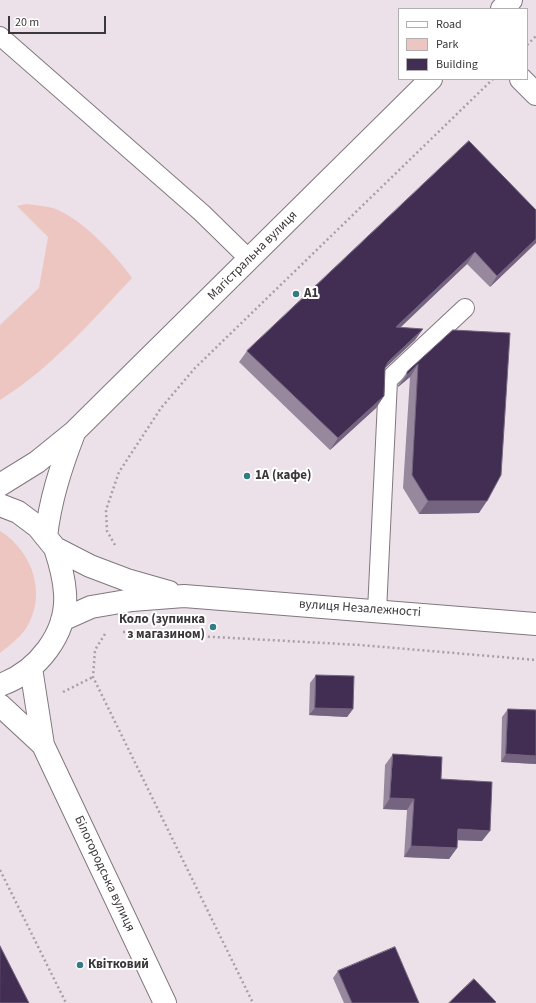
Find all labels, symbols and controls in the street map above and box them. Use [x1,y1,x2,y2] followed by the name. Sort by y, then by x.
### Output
[10,8,108,34] scale bar
[398,8,528,80] legend
[15,14,39,31] text: 20 m
[436,16,462,33] text: Road
[436,36,458,53] text: Park
[436,56,478,73] text: Building
[205,208,301,304] street label: Магістральна вулиця
[304,286,318,302] place label: А1
[291,289,301,299] marker: А1
[255,468,312,484] place label: 1А (кафе)
[242,471,252,481] marker: 1А (кафе)
[298,597,422,621] street label: вулиця Незалежності
[119,612,205,643] place label: Коло (зупинка з магазином)
[208,622,218,632] marker: Коло (зупинка з магазином)
[70,814,138,934] street label: Білогородська вулиця
[88,957,149,973] place label: Квітковий
[75,960,85,970] marker: Квітковий

